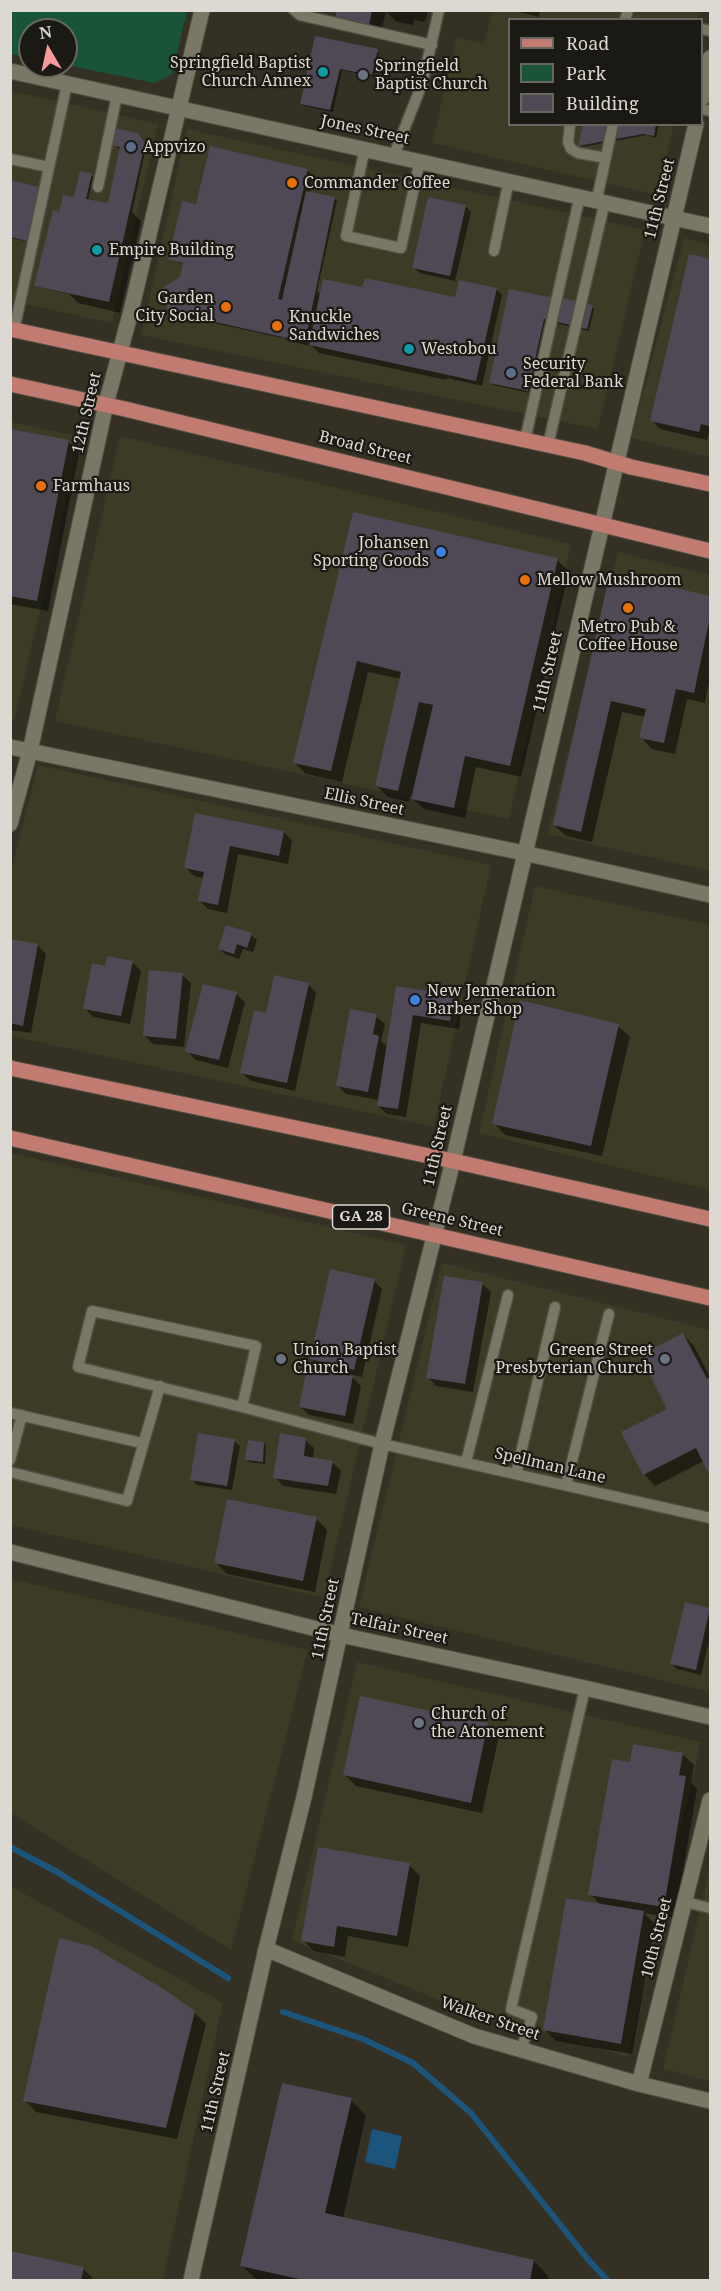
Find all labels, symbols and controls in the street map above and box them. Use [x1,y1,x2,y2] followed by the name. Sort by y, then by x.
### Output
[18,18,78,78] north arrow
[508,18,703,126] legend
[38,20,53,44] text: N
[566,31,609,55] text: Road
[170,53,311,91] place label: Springfield Baptist Church Annex
[375,56,488,94] place label: Springfield Baptist Church
[566,61,606,85] text: Park
[316,65,330,79] marker: Springfield Baptist Church Annex
[356,68,370,82] marker: Springfield Baptist Church
[566,91,639,115] text: Building
[319,111,411,149] street label: Jones Street
[143,137,206,157] place label: Appvizo
[124,140,138,154] marker: Appvizo
[641,157,679,241] street label: 11th Street
[304,173,450,193] place label: Commander Coffee
[285,176,299,190] marker: Commander Coffee
[109,240,234,260] place label: Empire Building
[90,243,104,257] marker: Empire Building
[135,288,214,326] place label: Garden City Social
[219,300,233,314] marker: Garden City Social
[289,307,380,345] place label: Knuckle Sandwiches
[270,319,284,333] marker: Knuckle Sandwiches
[421,339,497,359] place label: Westobou
[402,342,416,356] marker: Westobou
[523,354,623,392] place label: Security Federal Bank
[504,366,518,380] marker: Security Federal Bank
[68,371,106,455] street label: 12th Street
[317,427,413,469] street label: Broad Street
[53,476,130,496] place label: Farmhaus
[34,479,48,493] marker: Farmhaus
[313,533,429,571] place label: Johansen Sporting Goods
[434,545,448,559] marker: Johansen Sporting Goods
[537,570,681,590] place label: Mellow Mushroom
[518,573,532,587] marker: Mellow Mushroom
[621,601,635,615] marker: Metro Pub & Coffee House
[578,617,678,655] place label: Metro Pub & Coffee House
[529,630,567,714] street label: 11th Street
[322,784,406,820] street label: Ellis Street
[427,981,556,1019] place label: New Jenneration Barber Shop
[408,993,422,1007] marker: New Jenneration Barber Shop
[419,1104,457,1188] street label: 11th Street
[399,1199,505,1241] street label: Greene Street
[332,1205,389,1229] road number: GA 28
[293,1340,397,1378] place label: Union Baptist Church
[495,1340,653,1378] place label: Greene Street Presbyterian Church
[274,1352,288,1366] marker: Union Baptist Church
[658,1352,672,1366] marker: Greene Street Presbyterian Church
[493,1444,607,1488] street label: Spellman Lane
[308,1577,344,1661] street label: 11th Street
[349,1609,449,1649] street label: Telfair Street
[431,1704,544,1742] place label: Church of the Atonement
[412,1716,426,1730] marker: Church of the Atonement
[638,1896,676,1980] street label: 10th Street
[438,1993,542,2045] street label: Walker Street
[197,2050,235,2134] street label: 11th Street

